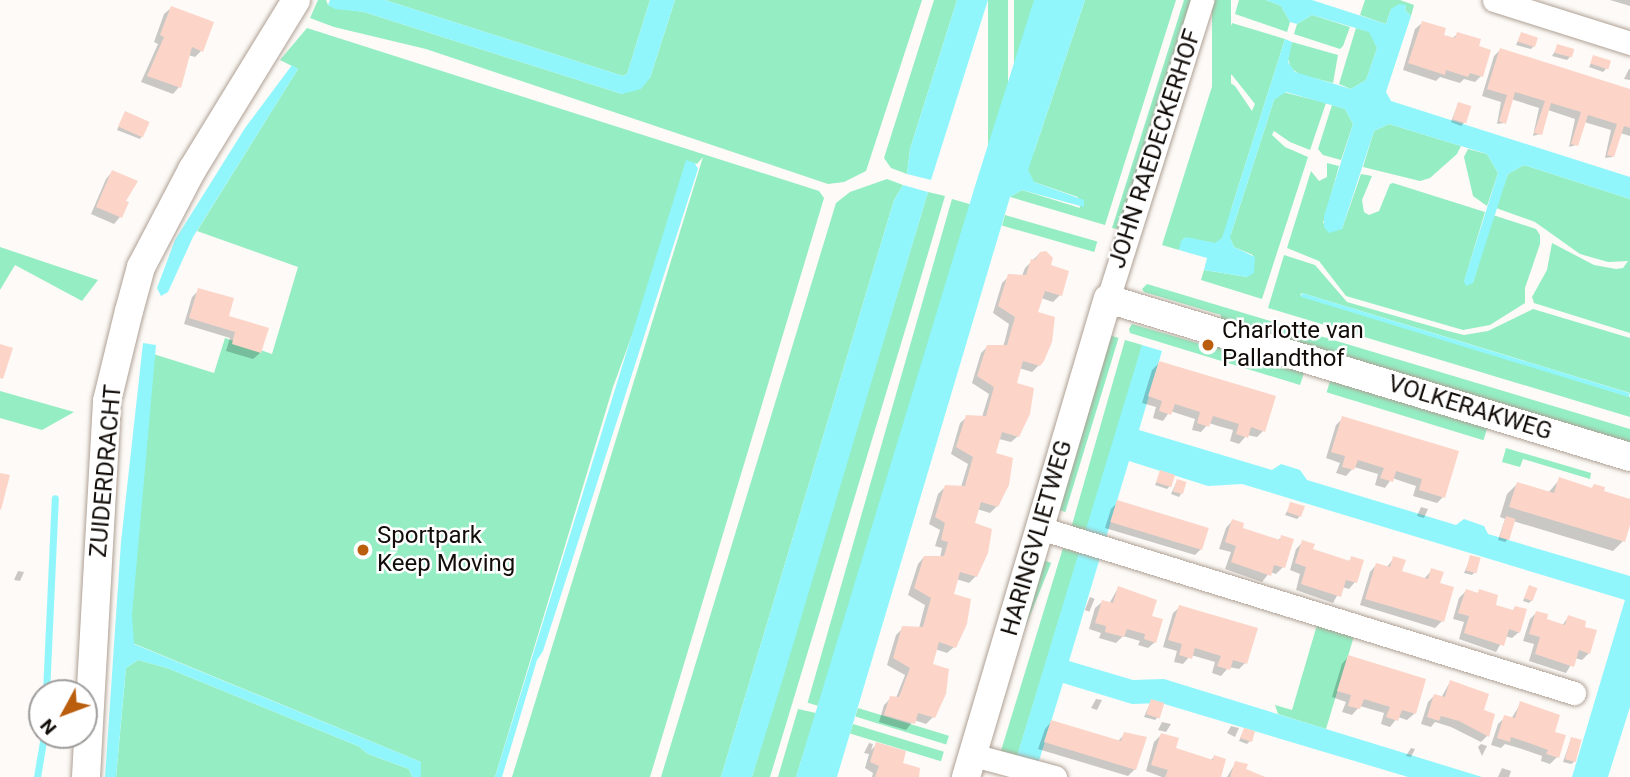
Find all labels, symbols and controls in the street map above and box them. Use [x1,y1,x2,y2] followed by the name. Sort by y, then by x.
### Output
[1103,26,1207,272] street label: JOHN RAEDECKERHOF
[1222,317,1364,373] place label: Charlotte van Pallandthof
[1200,337,1216,353] marker: Charlotte van Pallandthof
[1384,369,1556,447] street label: VOLKERAKWEG
[84,383,128,559] street label: ZUIDERDRACHT
[995,437,1079,639] street label: HARINGVLIETWEG
[377,522,515,578] place label: Sportpark Keep Moving
[355,542,371,558] marker: Sportpark Keep Moving
[28,679,98,749] north arrow
[35,714,61,739] text: N

